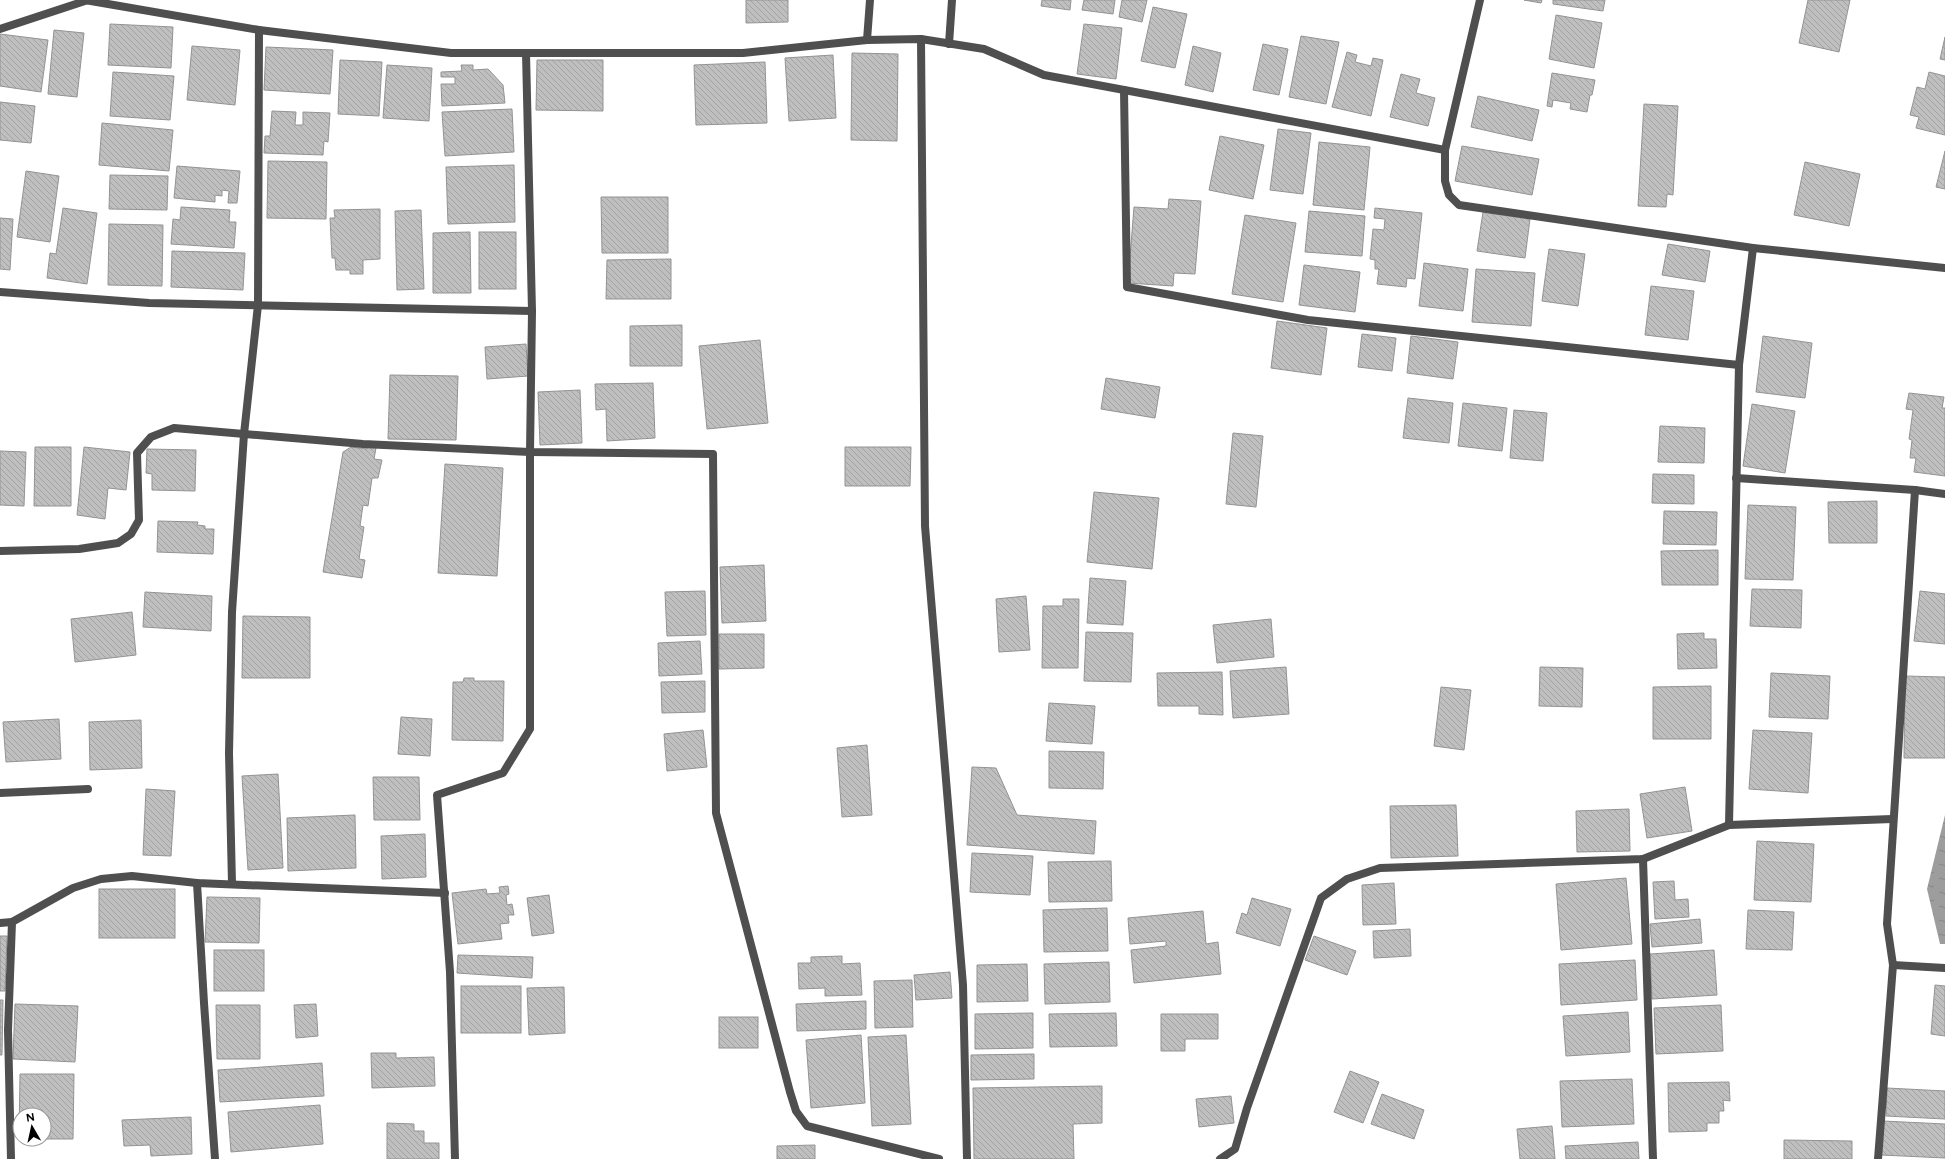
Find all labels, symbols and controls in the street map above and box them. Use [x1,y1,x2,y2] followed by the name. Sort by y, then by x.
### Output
[12,1107,52,1147] north arrow
[25,1111,36,1125] text: N

